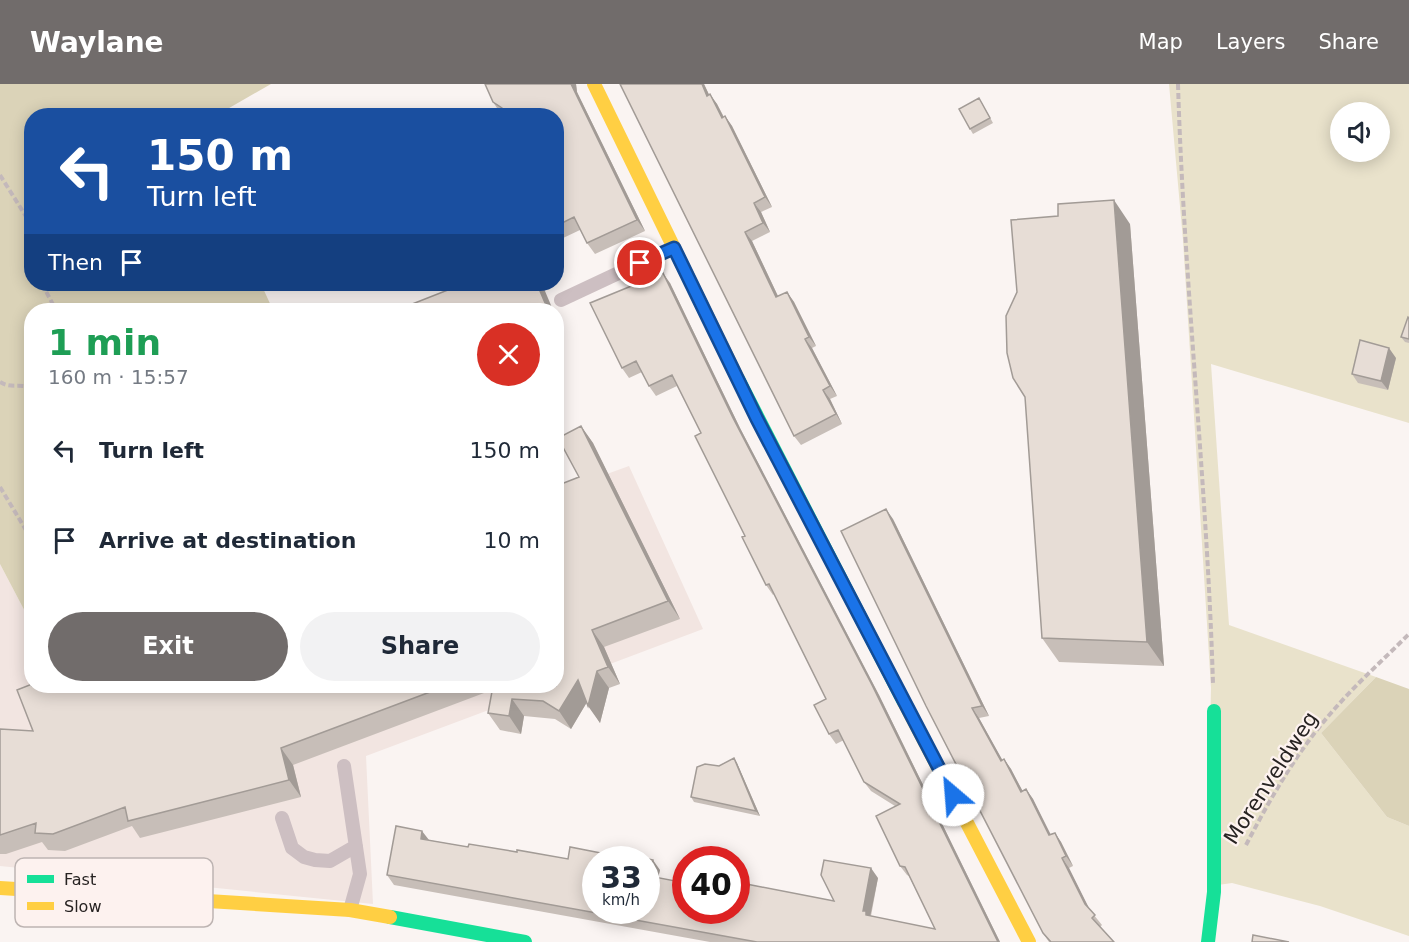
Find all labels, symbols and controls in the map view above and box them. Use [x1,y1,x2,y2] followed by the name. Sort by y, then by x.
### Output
[30,26,164,59] text: Waylane
[1139,30,1183,54] text: Map
[1216,30,1285,54] text: Layers
[1318,30,1379,54] text: Share
[1330,102,1390,162] map controls
[1330,102,1390,162] button: sound
[147,131,293,180] text: 150 m
[48,132,126,210] icon: left
[147,181,257,212] text: Turn left
[614,237,665,288] pin
[115,246,148,279] icon: arrive
[623,246,656,279] icon: arrive
[48,250,103,275] text: Then
[48,322,161,363] text: 1 min
[477,323,540,386] button: close
[48,365,189,389] text: 160 m · 15:57
[48,434,81,467] icon: left
[99,438,204,463] text: Turn left
[470,438,540,463] text: 150 m
[48,524,81,557] icon: arrive
[99,528,356,553] text: Arrive at destination
[484,528,540,553] text: 10 m
[48,612,288,681] button: Exit
[300,612,540,681] button: Share
[1219,707,1323,849] street label: Morenveldweg
[921,763,985,827] position arrow
[672,846,750,924] speed limit sign: 40
[15,858,213,927] legend
[600,860,642,895] text: 33
[64,870,96,889] text: Fast
[602,891,640,909] text: km/h
[64,897,101,916] text: Slow

